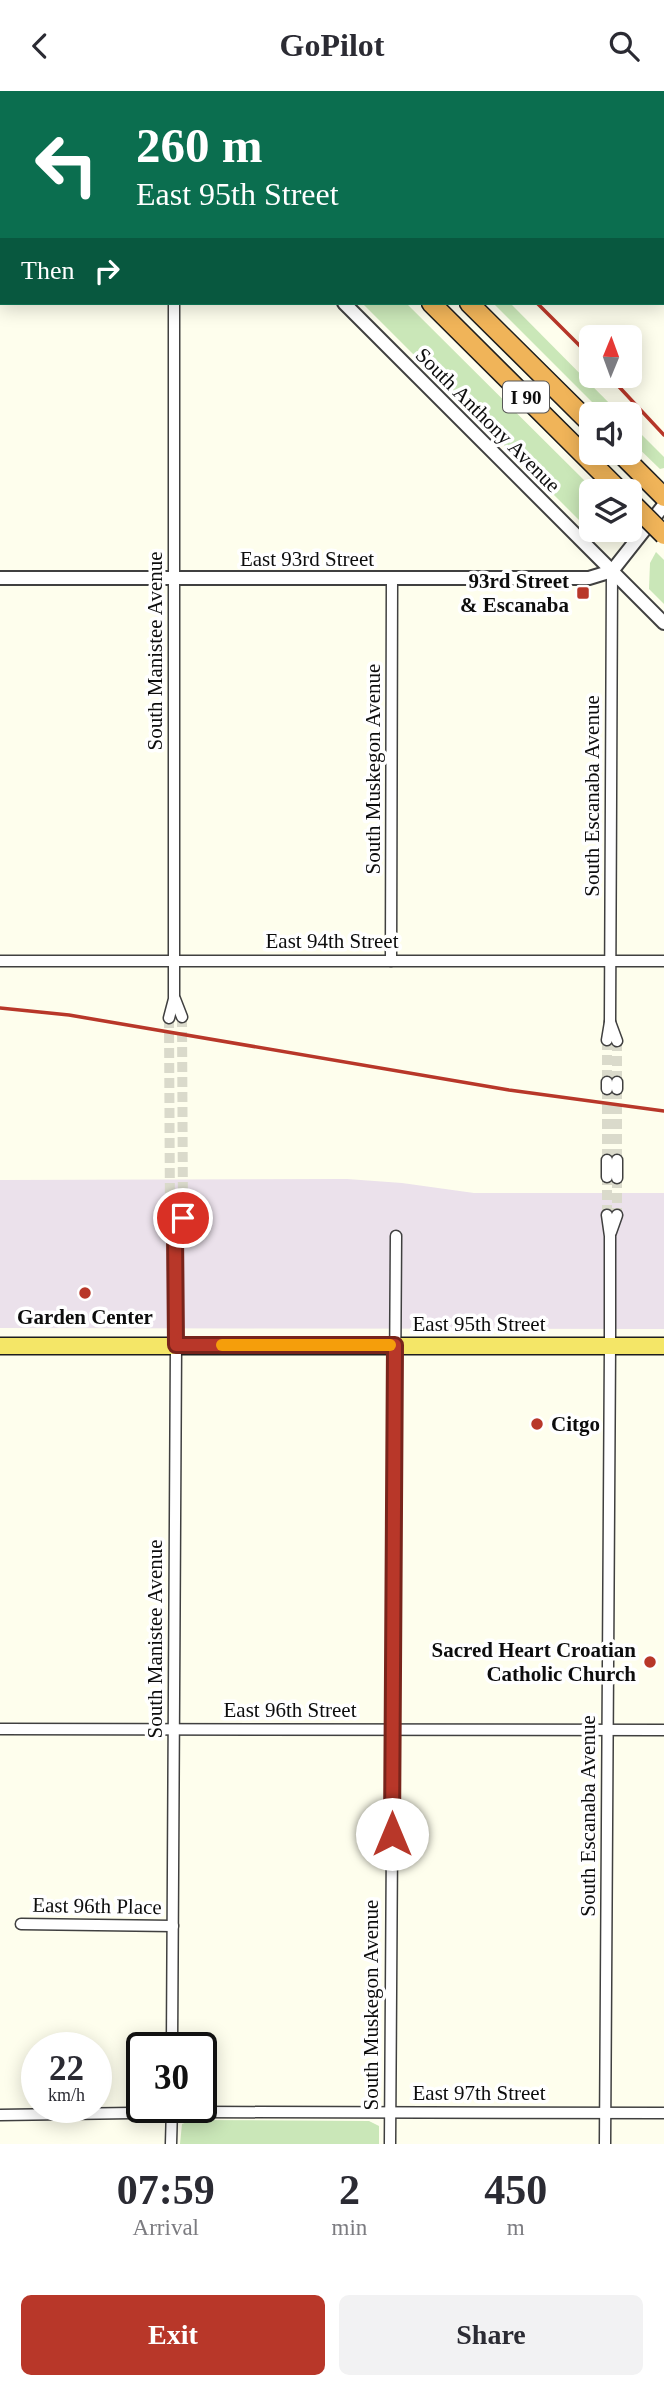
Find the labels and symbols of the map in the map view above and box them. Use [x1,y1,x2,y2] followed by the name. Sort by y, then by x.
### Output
[579,325,642,389] north arrow
[411,343,565,497] street label: South Anthony Avenue
[503,381,549,413] road number: I 90
[240,547,374,571] street label: East 93rd Street
[143,551,167,751] street label: South Manistee Avenue
[460,569,569,617] place label: 93rd Street & Escanaba
[575,585,591,601] marker: 93rd Street & Escanaba
[361,664,385,874] street label: South Muskegon Avenue
[580,695,604,897] street label: South Escanaba Avenue
[266,929,399,953] street label: East 94th Street
[153,1188,213,1248] pin
[77,1285,93,1301] marker: Garden Center
[17,1305,153,1329] place label: Garden Center
[413,1312,546,1336] street label: East 95th Street
[551,1412,600,1436] place label: Citgo
[529,1416,545,1432] marker: Citgo
[143,1539,167,1739] street label: South Manistee Avenue
[431,1638,636,1686] place label: Sacred Heart Croatian Catholic Church
[642,1654,658,1670] marker: Sacred Heart Croatian Catholic Church
[224,1698,357,1722] street label: East 96th Street
[576,1715,600,1917] street label: South Escanaba Avenue
[355,1797,429,1871] position arrow
[32,1893,162,1919] street label: East 96th Place
[359,1900,383,2110] street label: South Muskegon Avenue
[126,2032,217,2123] speed limit sign: 30
[413,2081,546,2105] street label: East 97th Street

